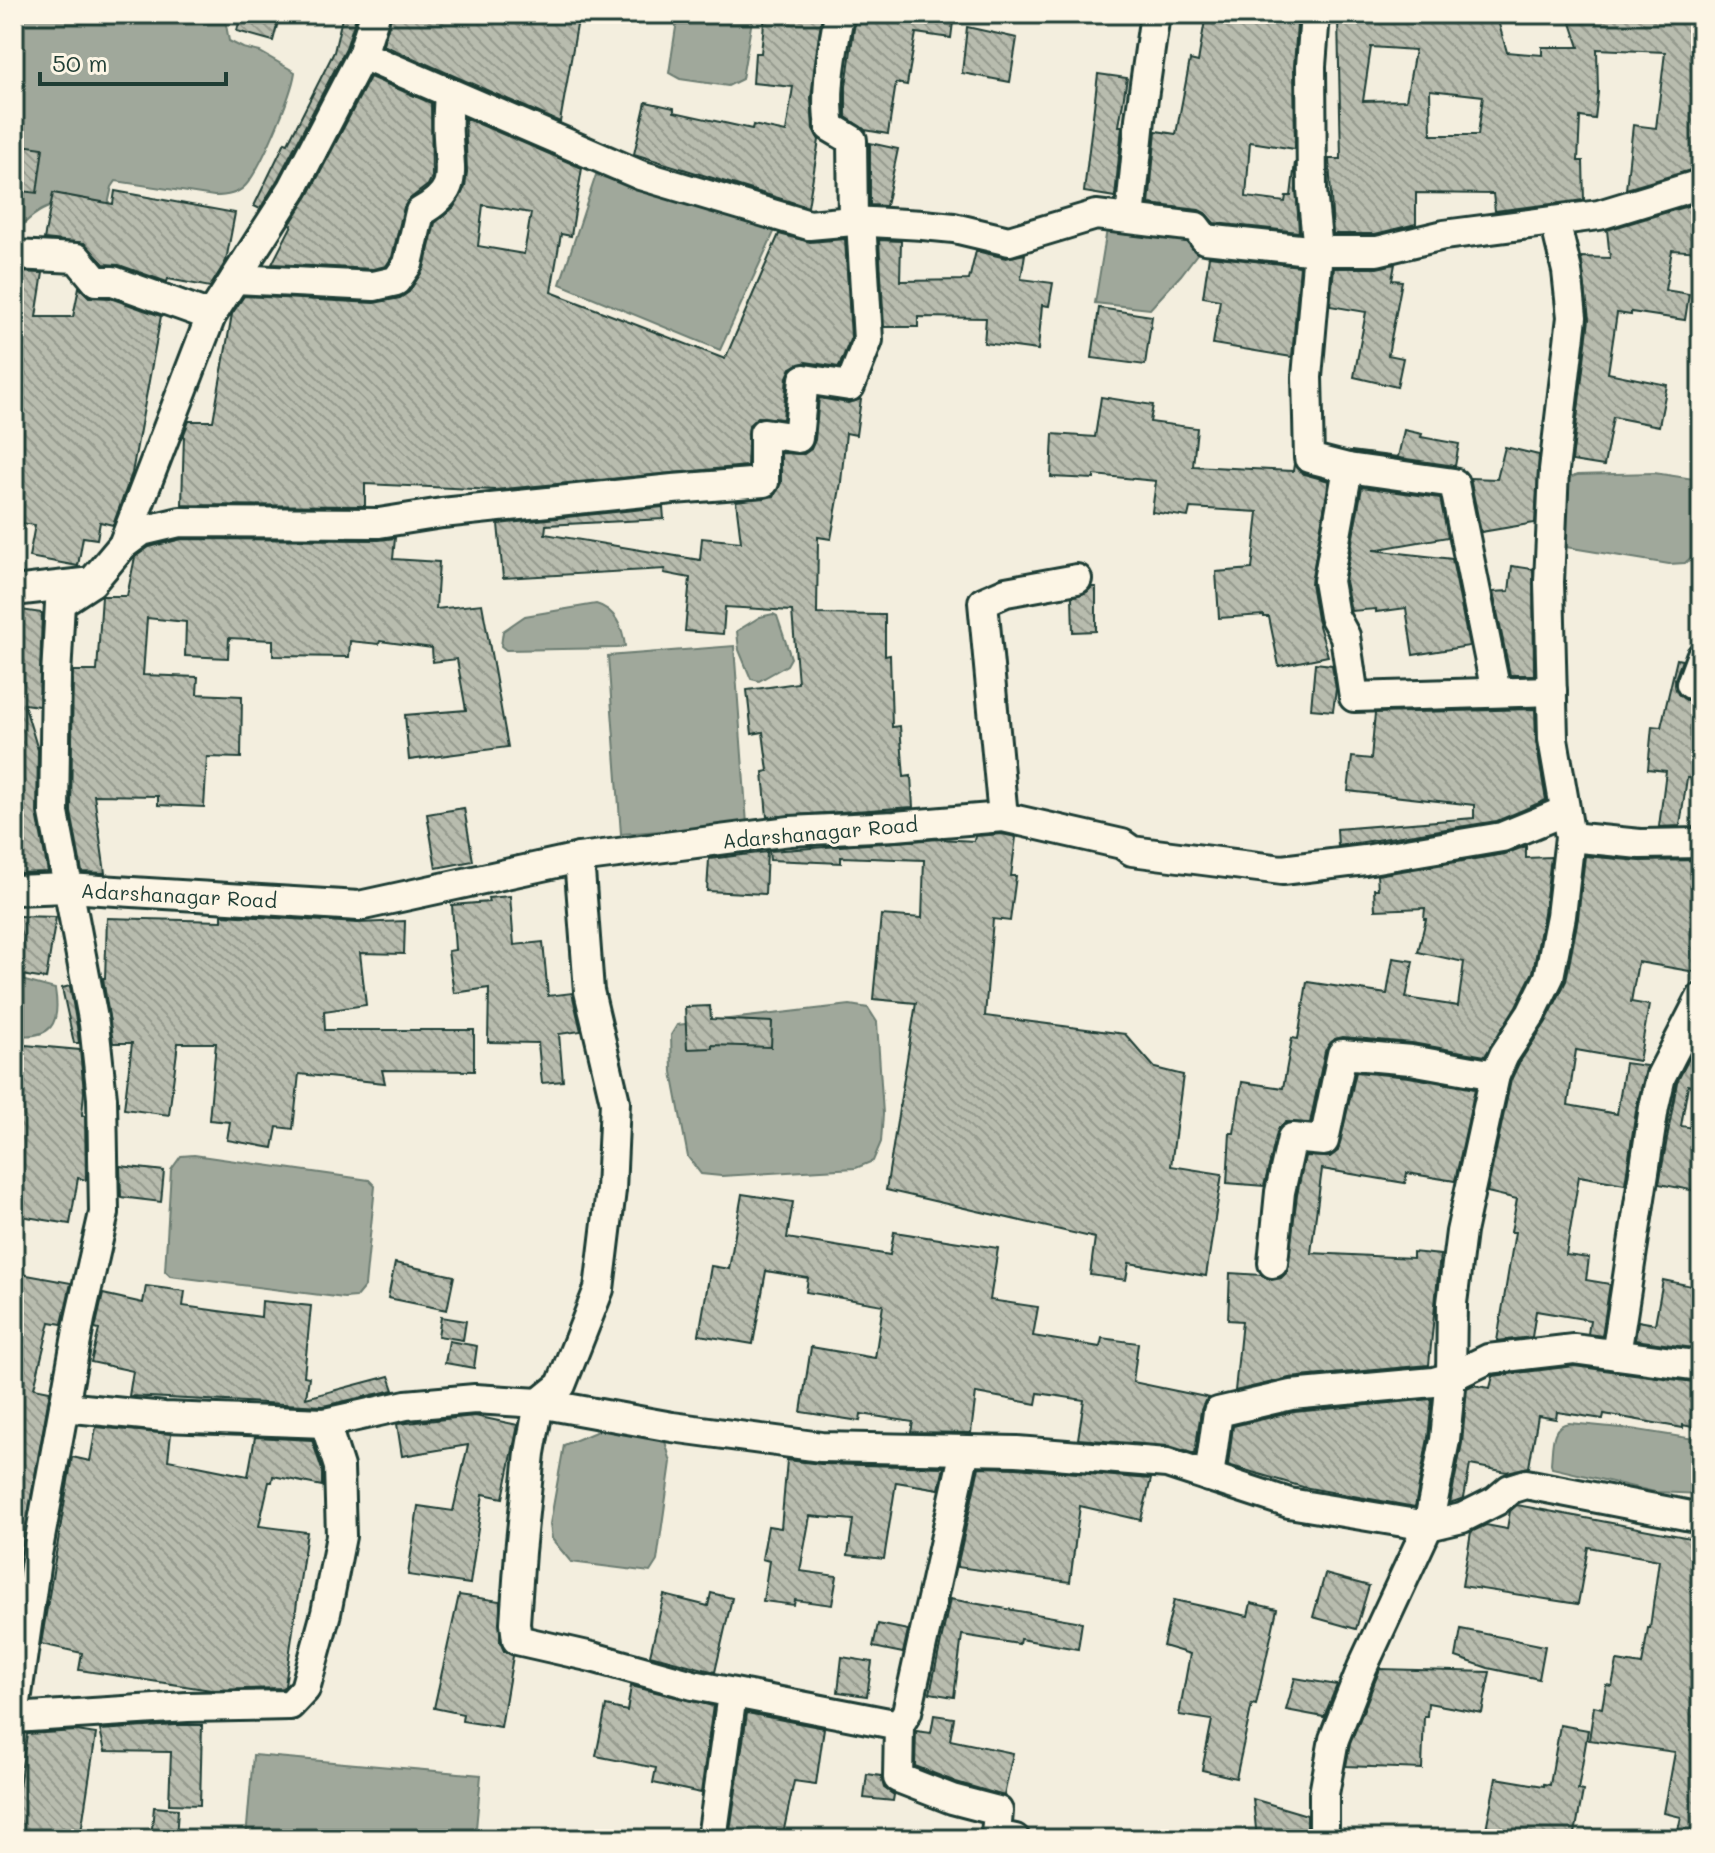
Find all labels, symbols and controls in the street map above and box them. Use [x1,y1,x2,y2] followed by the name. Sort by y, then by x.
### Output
[40,36,226,86] scale bar
[52,47,108,78] text: 50 m
[721,810,919,854] street label: Adarshanagar Road
[80,877,278,913] street label: Adarshanagar Road

